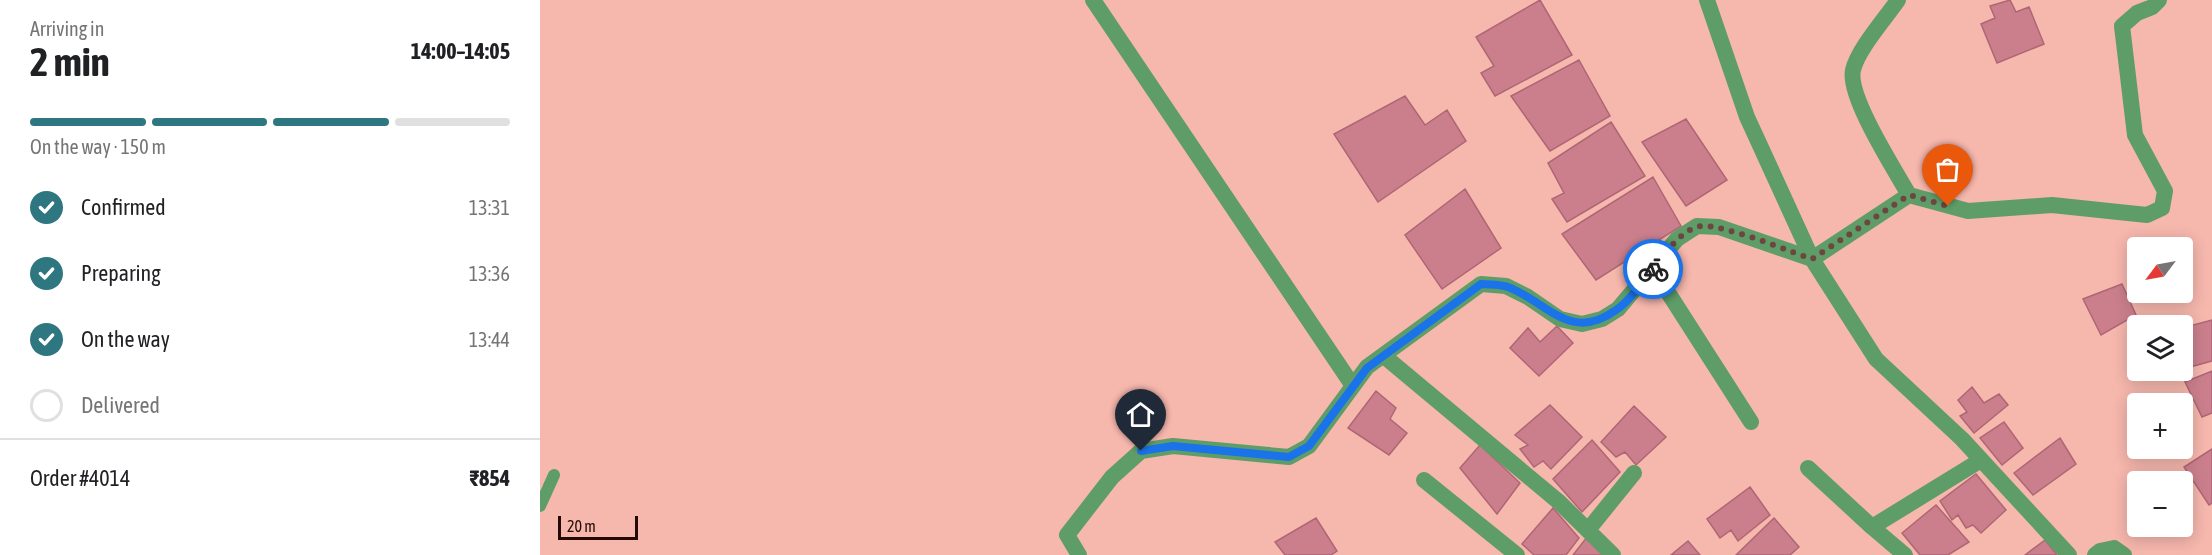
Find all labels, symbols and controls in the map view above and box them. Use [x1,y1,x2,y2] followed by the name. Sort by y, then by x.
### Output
[30,17,104,40] text: Arriving in
[411,38,510,64] text: 14:00–14:05
[30,40,110,84] text: 2 min
[30,135,166,158] text: On the way · 150 m
[1922,144,1973,206] pin
[1931,153,1964,186] icon: bag
[30,191,63,224] icon: check
[81,194,166,220] text: Confirmed
[469,196,510,219] text: 13:31
[2127,237,2193,303] north arrow
[2127,237,2193,537] map controls
[1623,239,1683,299] courier
[1637,253,1670,286] icon: bike
[30,257,63,290] icon: check
[81,260,161,286] text: Preparing
[469,262,510,285] text: 13:36
[2127,315,2193,381] button: layers
[30,323,63,356] icon: check
[81,326,170,352] text: On the way
[469,328,510,351] text: 13:44
[1115,389,1166,451] pin
[81,392,160,418] text: Delivered
[2127,393,2193,459] button: +
[1124,398,1157,431] icon: home
[30,465,130,491] text: Order #4014
[470,465,510,491] text: ₹854
[2127,471,2193,537] button: −
[558,513,638,540] scale bar
[567,517,596,535] text: 20 m

